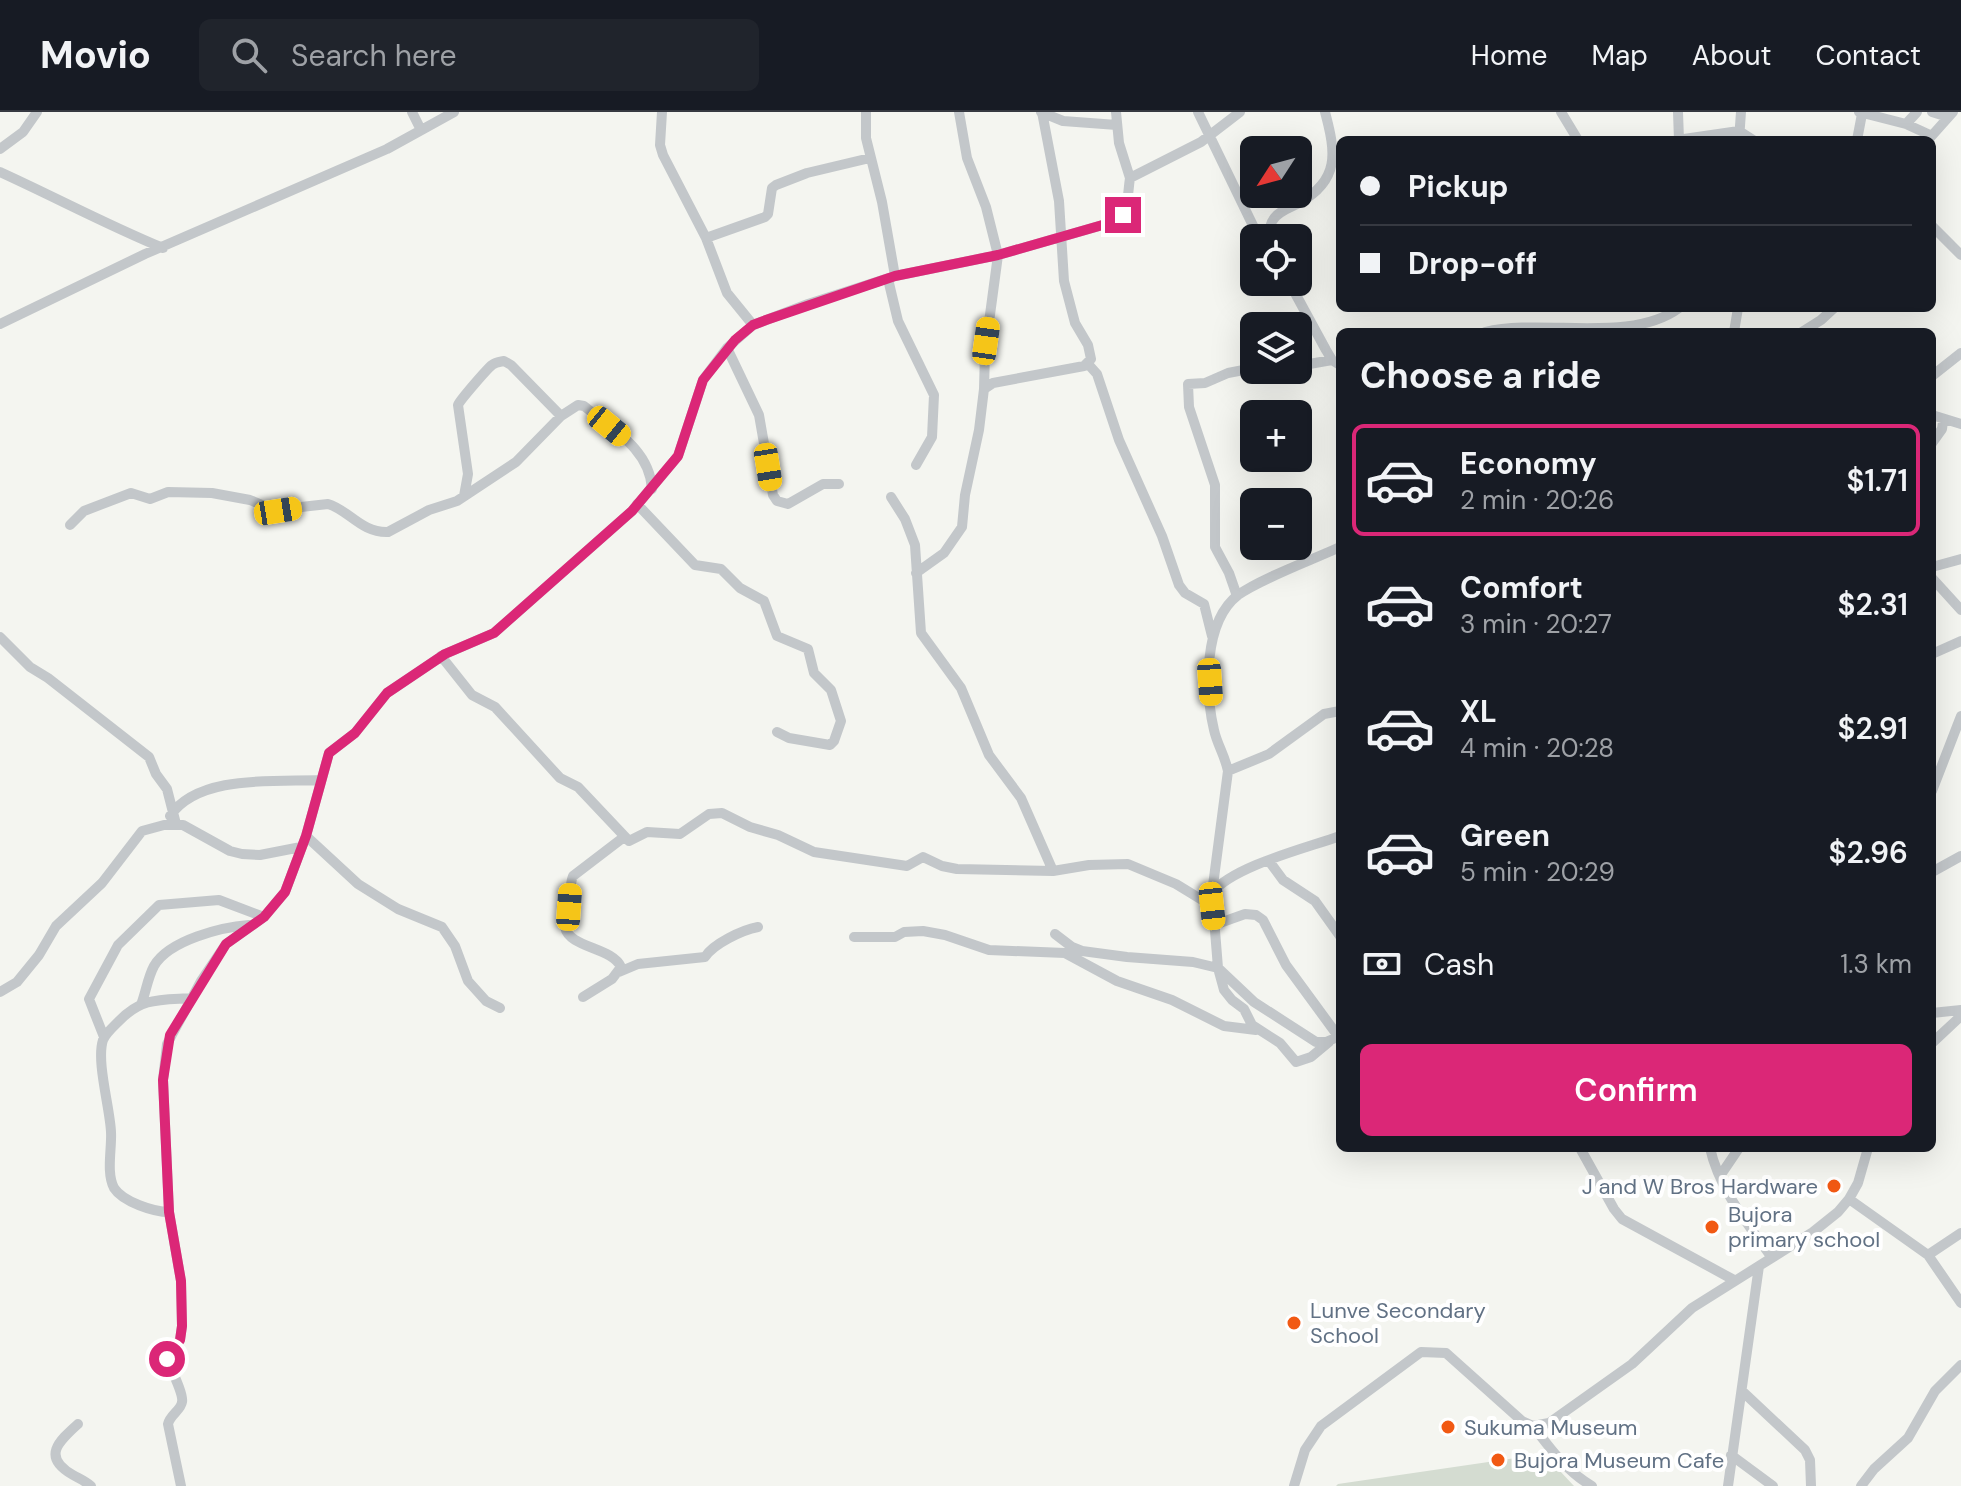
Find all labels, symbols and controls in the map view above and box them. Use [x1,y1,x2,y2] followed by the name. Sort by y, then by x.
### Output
[199,19,759,91] search box
[40,30,151,80] text: Movio
[227,33,271,77] icon: search
[291,36,457,75] text: Search here
[1471,37,1547,74] text: Home
[1591,37,1648,74] text: Map
[1692,37,1771,74] text: About
[1815,37,1921,74] text: Contact
[1240,136,1312,208] north arrow
[1240,136,1312,560] map controls
[1408,167,1508,206] text: Pickup
[1105,197,1141,233] route end
[1240,224,1312,296] button: locate
[1408,244,1537,283] text: Drop-off
[1240,312,1312,384] button: layers
[971,316,1001,366] car
[1360,352,1601,399] text: Choose a ride
[1240,400,1312,472] button: +
[583,402,635,450] car
[752,441,784,493] car
[1364,444,1436,516] icon: car
[1460,444,1597,483] text: Economy
[1847,461,1908,500] text: $1.71
[1460,483,1614,517] text: 2 min · 20:26
[1240,488,1312,560] button: −
[252,495,304,527] car
[1364,568,1436,640] icon: car
[1460,568,1583,607] text: Comfort
[1838,585,1908,624] text: $2.31
[1460,607,1612,641] text: 3 min · 20:27
[1196,657,1224,707] car
[1364,692,1436,764] icon: car
[1460,692,1497,731] text: XL
[1837,709,1908,748] text: $2.91
[1460,731,1614,765] text: 4 min · 20:28
[1364,816,1436,888] icon: car
[1460,816,1550,855] text: Green
[1829,833,1908,872] text: $2.96
[1460,855,1615,889] text: 5 min · 20:29
[1198,881,1226,931] car
[555,882,583,932] car
[1360,942,1404,986] icon: cash
[1424,945,1494,984] text: Cash
[1840,947,1912,981] text: 1.3 km
[1360,1044,1912,1136] button: Confirm
[1582,1172,1818,1201] place label: J and W Bros Hardware
[1825,1177,1843,1195] marker: J and W Bros Hardware
[1728,1200,1880,1254] place label: Bujora primary school
[1703,1218,1721,1236] marker: Bujora primary school
[1310,1296,1486,1350] place label: Lunve Secondary School
[1285,1314,1303,1332] marker: Lunve Secondary School
[149,1341,185,1377] route start
[1464,1413,1637,1442] place label: Sukuma Museum
[1439,1418,1457,1436] marker: Sukuma Museum
[1514,1446,1724,1475] place label: Bujora Museum Cafe
[1489,1451,1507,1469] marker: Bujora Museum Cafe

